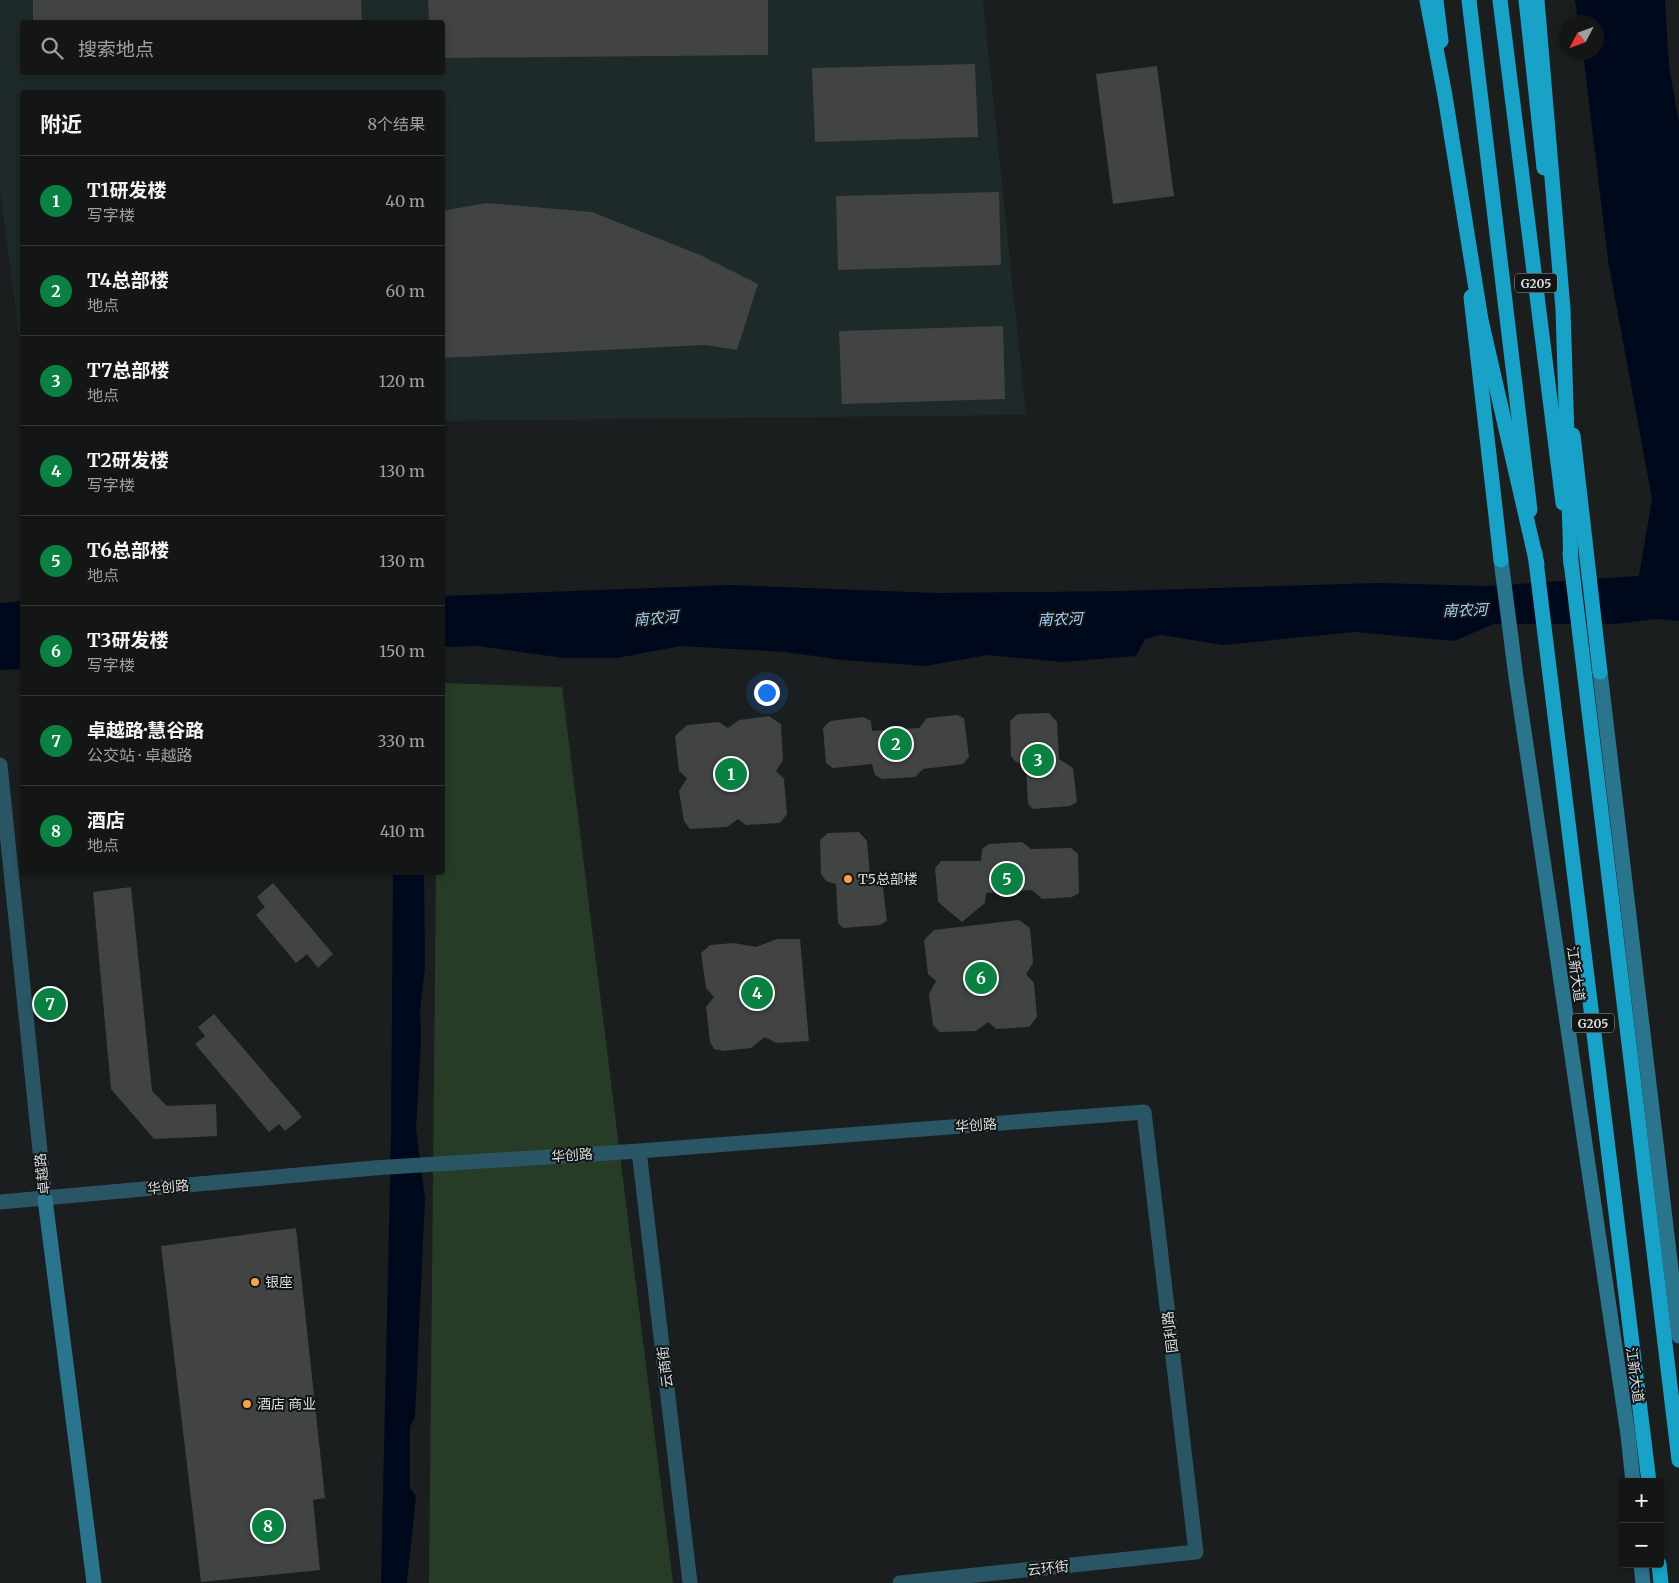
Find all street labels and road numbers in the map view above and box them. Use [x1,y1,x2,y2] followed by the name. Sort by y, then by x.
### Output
[1515,274,1557,292] road number: G205
[1563,945,1589,1003] street label: 江新大道
[1572,1014,1614,1032] road number: G205
[954,1115,998,1135] street label: 华创路
[550,1145,594,1165] street label: 华创路
[31,1152,53,1196] street label: 卓越路
[146,1176,190,1198] street label: 华创路
[1159,1310,1181,1354] street label: 园利路
[654,1345,676,1389] street label: 云商街
[1622,1346,1648,1404] street label: 江新大道
[1026,1557,1070,1579] street label: 云环街

